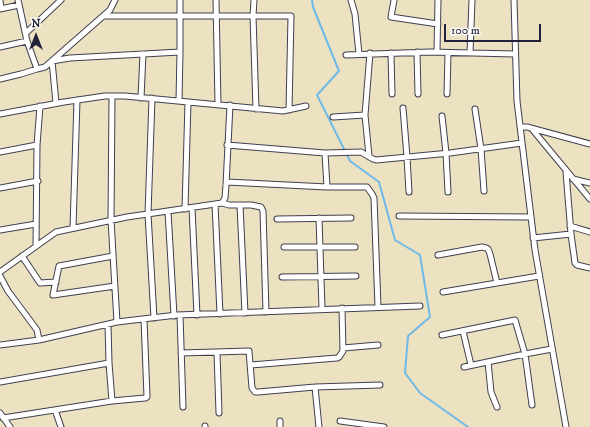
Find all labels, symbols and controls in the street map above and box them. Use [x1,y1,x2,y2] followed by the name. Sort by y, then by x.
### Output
[16,16,56,56] north arrow
[446,16,543,42] scale bar
[31,17,41,31] text: N
[451,23,480,38] text: 100 m

